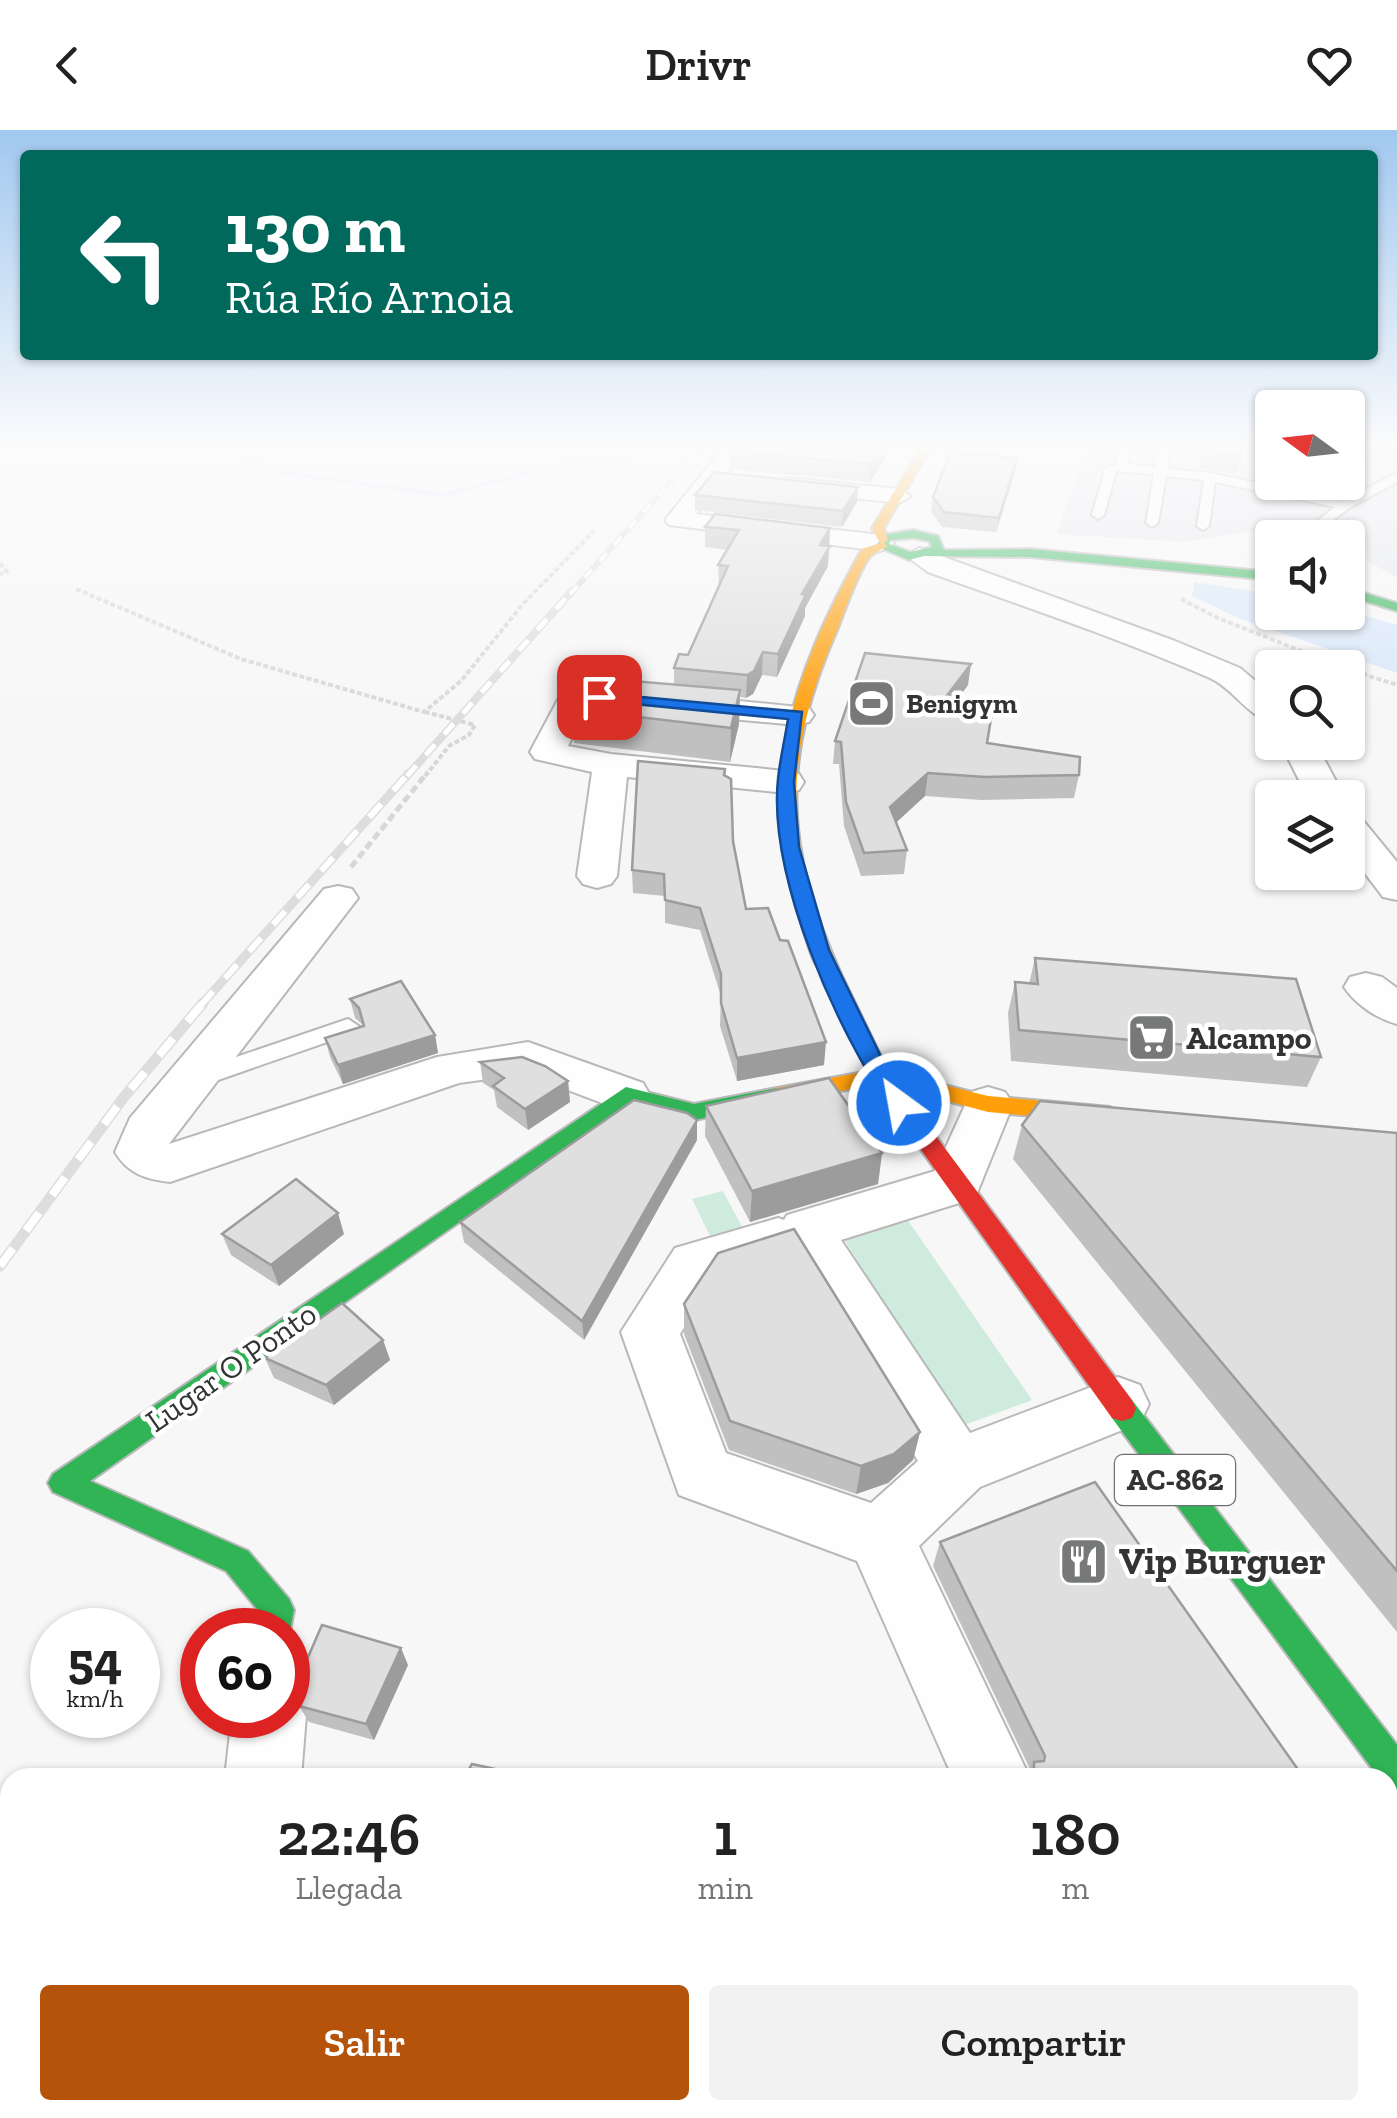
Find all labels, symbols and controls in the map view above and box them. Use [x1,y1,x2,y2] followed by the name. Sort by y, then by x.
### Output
[40,38,95,93] icon: back
[645,38,752,92] text: Drivr
[1302,38,1357,93] icon: heart
[225,186,405,270] text: 130 m
[60,190,190,320] icon: left
[225,271,514,325] text: Rúa Río Arnoia
[1255,390,1365,500] north arrow
[1255,390,1365,890] map controls
[1255,520,1365,630] button: sound
[1255,650,1365,760] button: search
[557,655,642,740] pin
[572,670,627,725] icon: arrive
[845,677,897,729] sports icon: Benigym
[906,687,1018,720] place label: Benigym
[1255,780,1365,890] button: layers
[1125,1012,1177,1064] supermarket icon: Alcampo
[1186,1019,1312,1057] place label: Alcampo
[847,1051,951,1155] position arrow
[138,1294,324,1440] street label: Lugar O Ponto
[1115,1455,1235,1505] road number: AC-862
[1058,1535,1110,1587] restaurant icon: Vip Burguer
[1119,1538,1326,1584] place label: Vip Burguer
[180,1608,310,1738] speed limit sign: 60
[68,1631,122,1691] text: 54
[66,1683,124,1713] text: km/h
[277,1798,421,1870] text: 22:46
[713,1798,737,1870] text: 1
[1030,1798,1121,1870] text: 180
[295,1869,402,1907] text: Llegada
[698,1869,753,1907] text: min
[1062,1869,1089,1907] text: m
[40,1985,689,2100] button: Salir
[709,1985,1358,2100] button: Compartir

